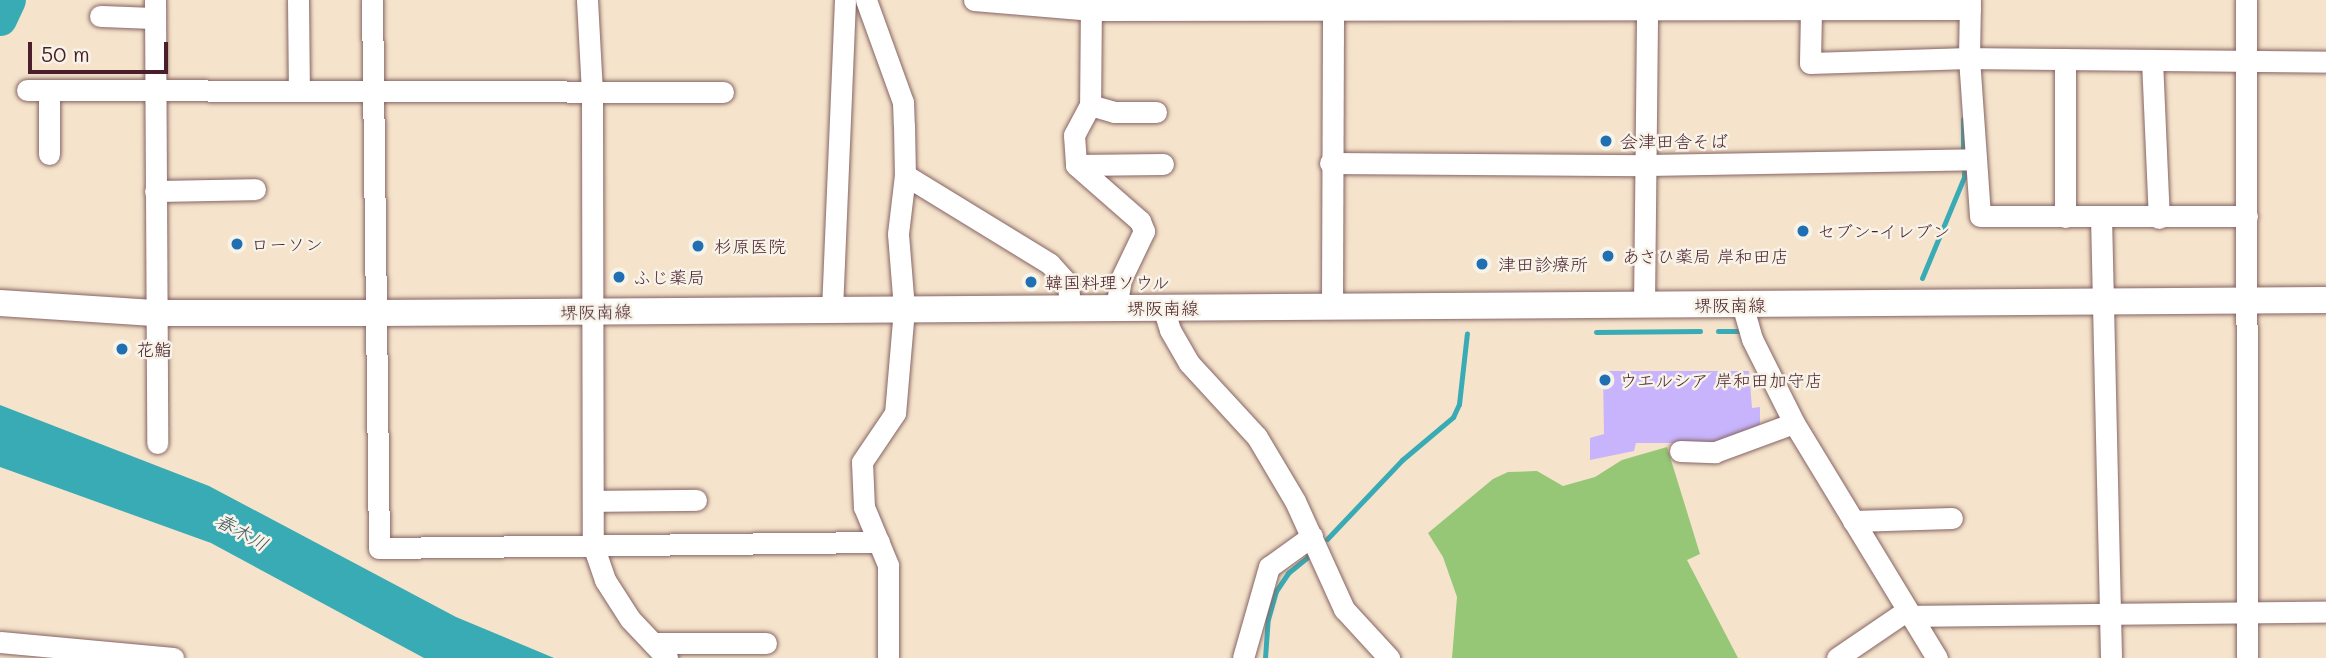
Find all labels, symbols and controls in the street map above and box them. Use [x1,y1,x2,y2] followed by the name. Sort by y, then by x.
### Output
[32,28,172,72] scale bar
[41,40,90,67] text: 50 m
[1620,130,1728,152] place label: 会津田舎そば
[1598,133,1614,149] marker: 会津田舎そば
[1817,220,1951,242] place label: セブン-イレブン
[1795,223,1811,239] marker: セブン-イレブン
[251,233,323,255] place label: ローソン
[714,235,786,257] place label: 杉原医院
[229,236,245,252] marker: ローソン
[688,236,708,256] marker: 杉原医院
[1622,245,1790,267] place label: あさひ薬局 岸和田店
[1600,248,1616,264] marker: あさひ薬局 岸和田店
[1498,253,1588,275] place label: 津田診療所
[1472,254,1492,274] marker: 津田診療所
[633,266,705,288] place label: ふじ薬局
[611,269,627,285] marker: ふじ薬局
[1045,271,1171,293] place label: 韓国料理ソウル
[1023,274,1039,290] marker: 韓国料理ソウル
[1694,294,1766,316] street label: 堺阪南線
[1127,297,1199,319] street label: 堺阪南線
[560,301,632,323] street label: 堺阪南線
[136,338,172,360] place label: 花鮨
[114,341,130,357] marker: 花鮨
[1619,369,1823,391] place label: ウエルシア 岸和田加守店
[1597,372,1613,388] marker: ウエルシア 岸和田加守店
[212,508,272,556] water label: 春木川

